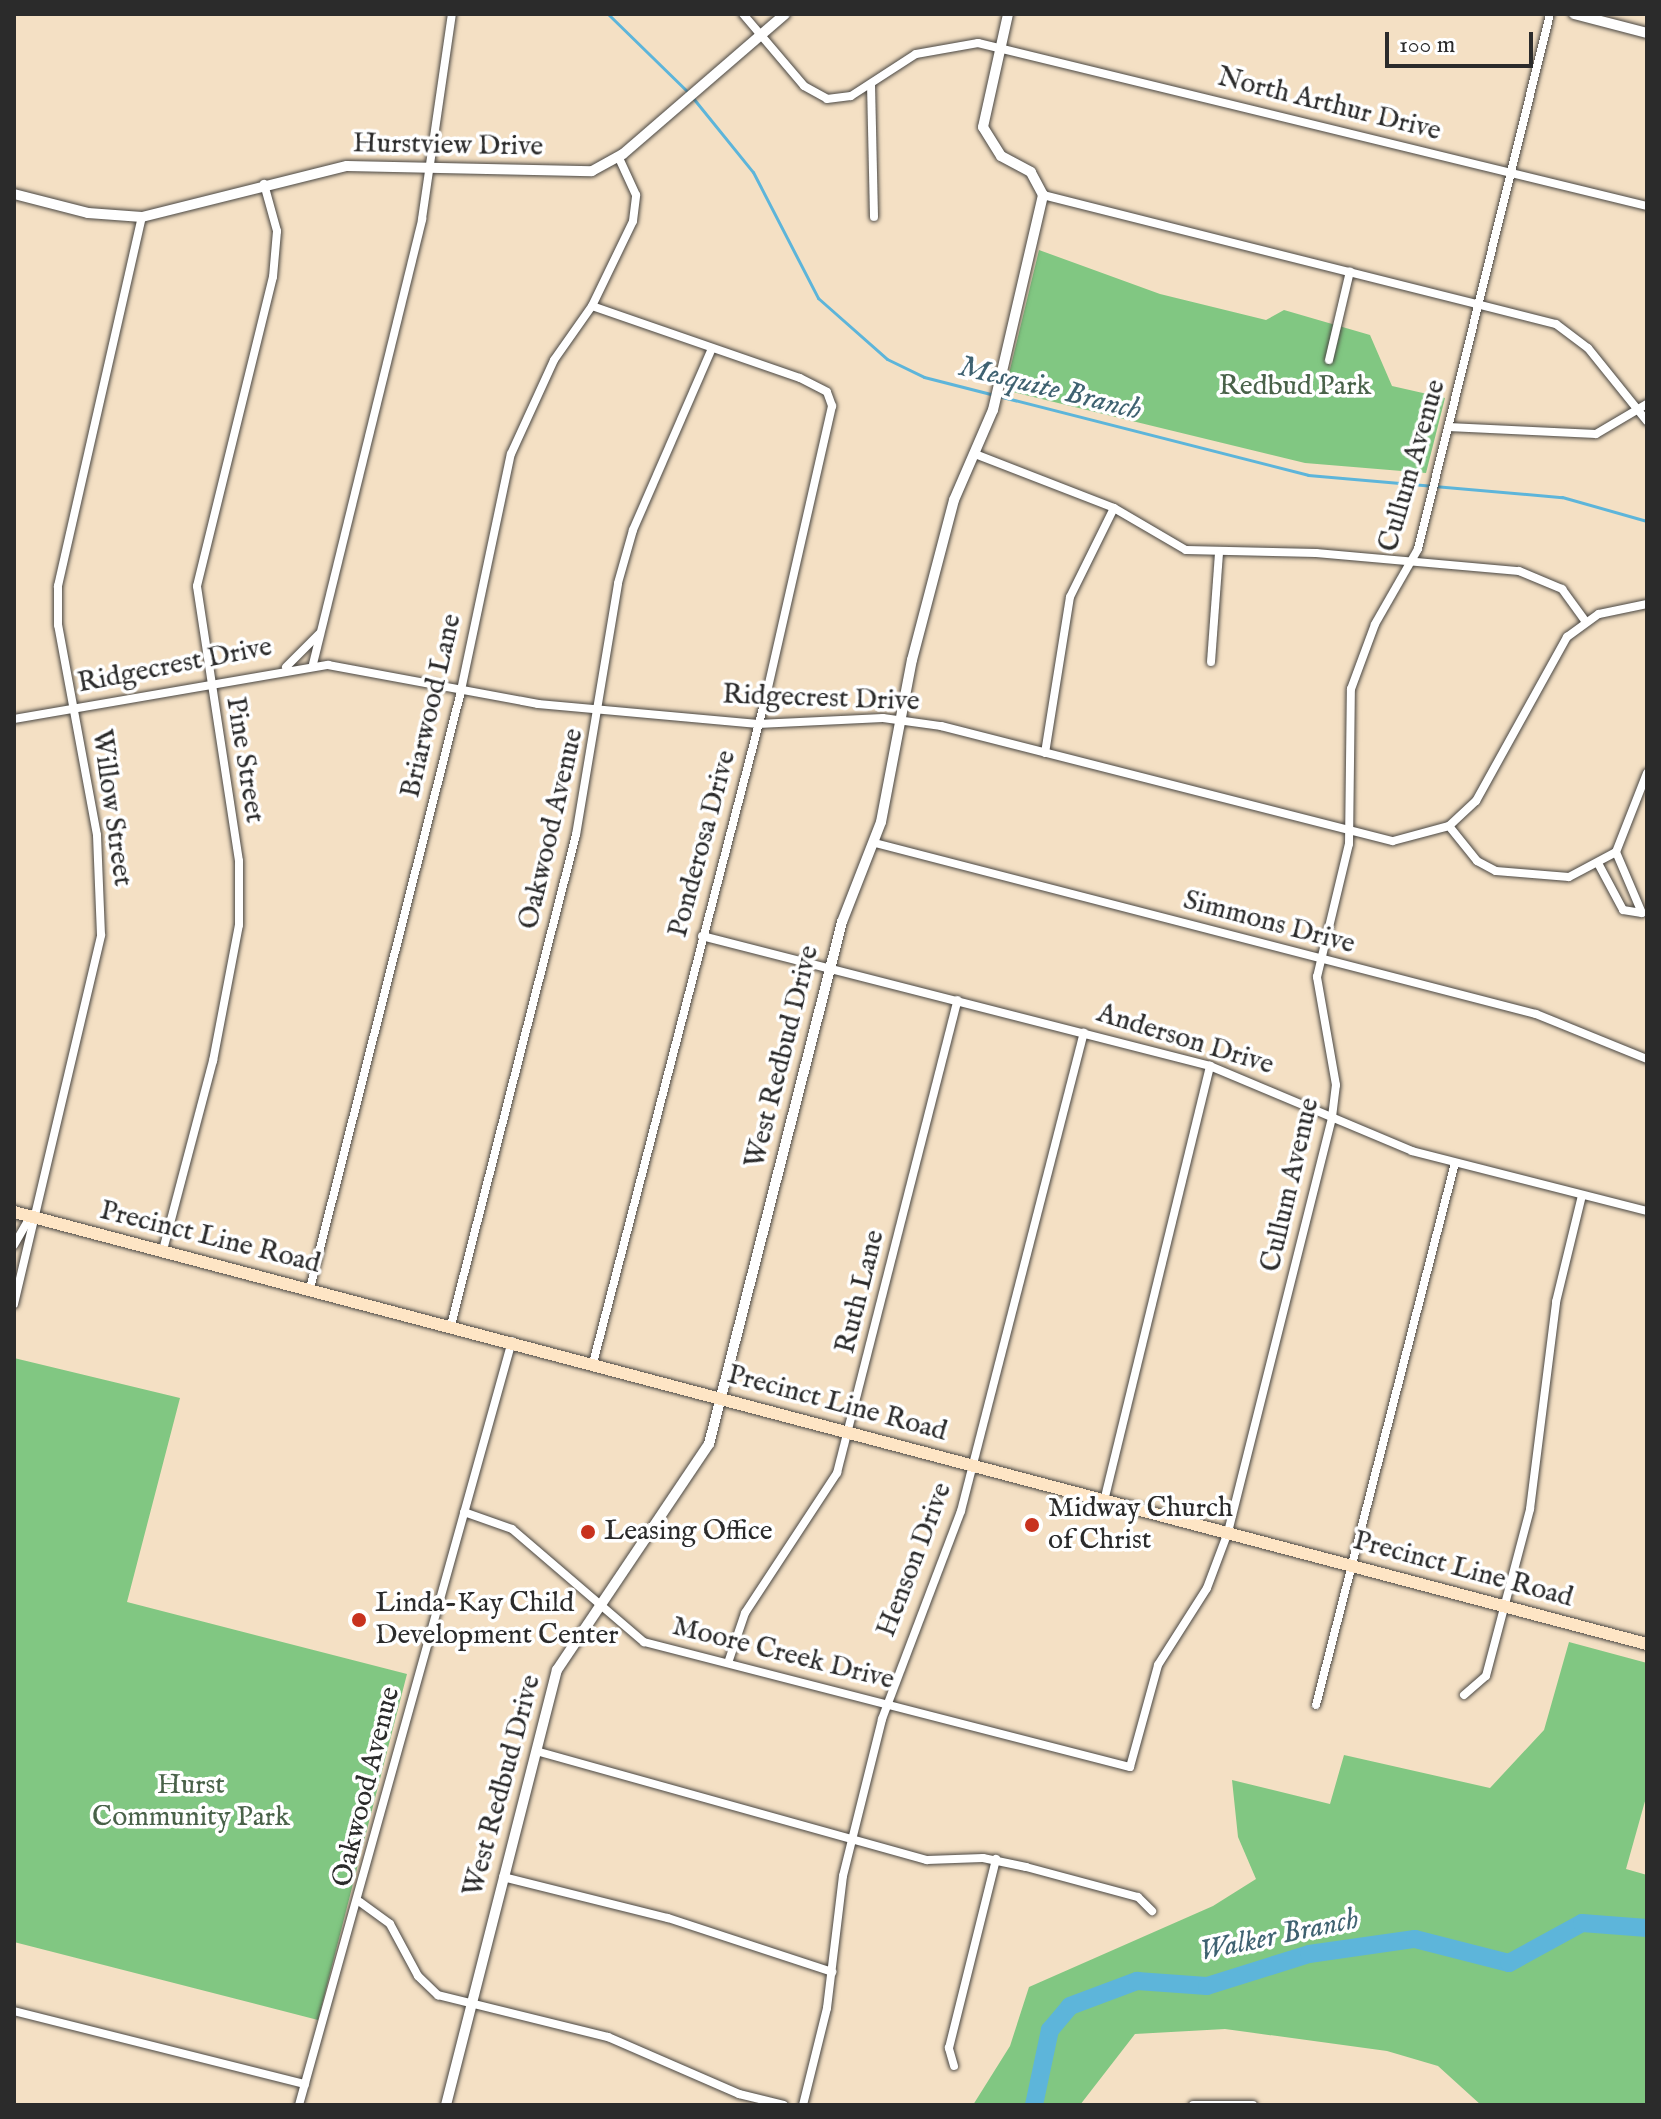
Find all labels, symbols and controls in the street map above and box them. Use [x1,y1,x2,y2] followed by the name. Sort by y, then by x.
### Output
[1389,16,1537,66] scale bar
[1399,30,1455,61] text: 100 m
[1214,61,1444,149] street label: North Arthur Drive
[353,128,543,164] street label: Hurstview Drive
[955,349,1145,429] water label: Mesquite Branch
[1219,370,1371,404] park label: Redbud Park
[1372,376,1454,556] street label: Cullum Avenue
[394,611,470,801] street label: Briarwood Lane
[75,631,275,701] street label: Ridgecrest Drive
[722,679,920,719] street label: Ridgecrest Drive
[217,695,271,825] street label: Pine Street
[513,725,591,933] street label: Oakwood Avenue
[83,727,139,889] street label: Willow Street
[662,747,744,941] street label: Ponderosa Drive
[1180,884,1358,962] street label: Simmons Drive
[739,942,827,1172] street label: West Redbud Drive
[1093,997,1277,1083] street label: Anderson Drive
[1255,1095,1327,1275] street label: Cullum Avenue
[96,1194,324,1282] street label: Precinct Line Road
[829,1227,893,1357] street label: Ruth Lane
[723,1359,951,1449] street label: Precinct Line Road
[870,1478,960,1642] street label: Henson Drive
[1048,1492,1233,1558] place label: Midway Church of Christ
[604,1515,773,1549] place label: Leasing Office
[1023,1516,1041,1534] marker: Midway Church of Christ
[579,1523,597,1541] marker: Leasing Office
[1349,1525,1577,1615] street label: Precinct Line Road
[375,1587,619,1653] place label: Linda-Kay Child Development Center
[669,1610,897,1698] street label: Moore Creek Drive
[350,1611,368,1629] marker: Linda-Kay Child Development Center
[457,1671,549,1901] street label: West Redbud Drive
[326,1683,408,1891] street label: Oakwood Avenue
[92,1769,290,1835] park label: Hurst Community Park
[1196,1902,1362,1970] water label: Walker Branch

